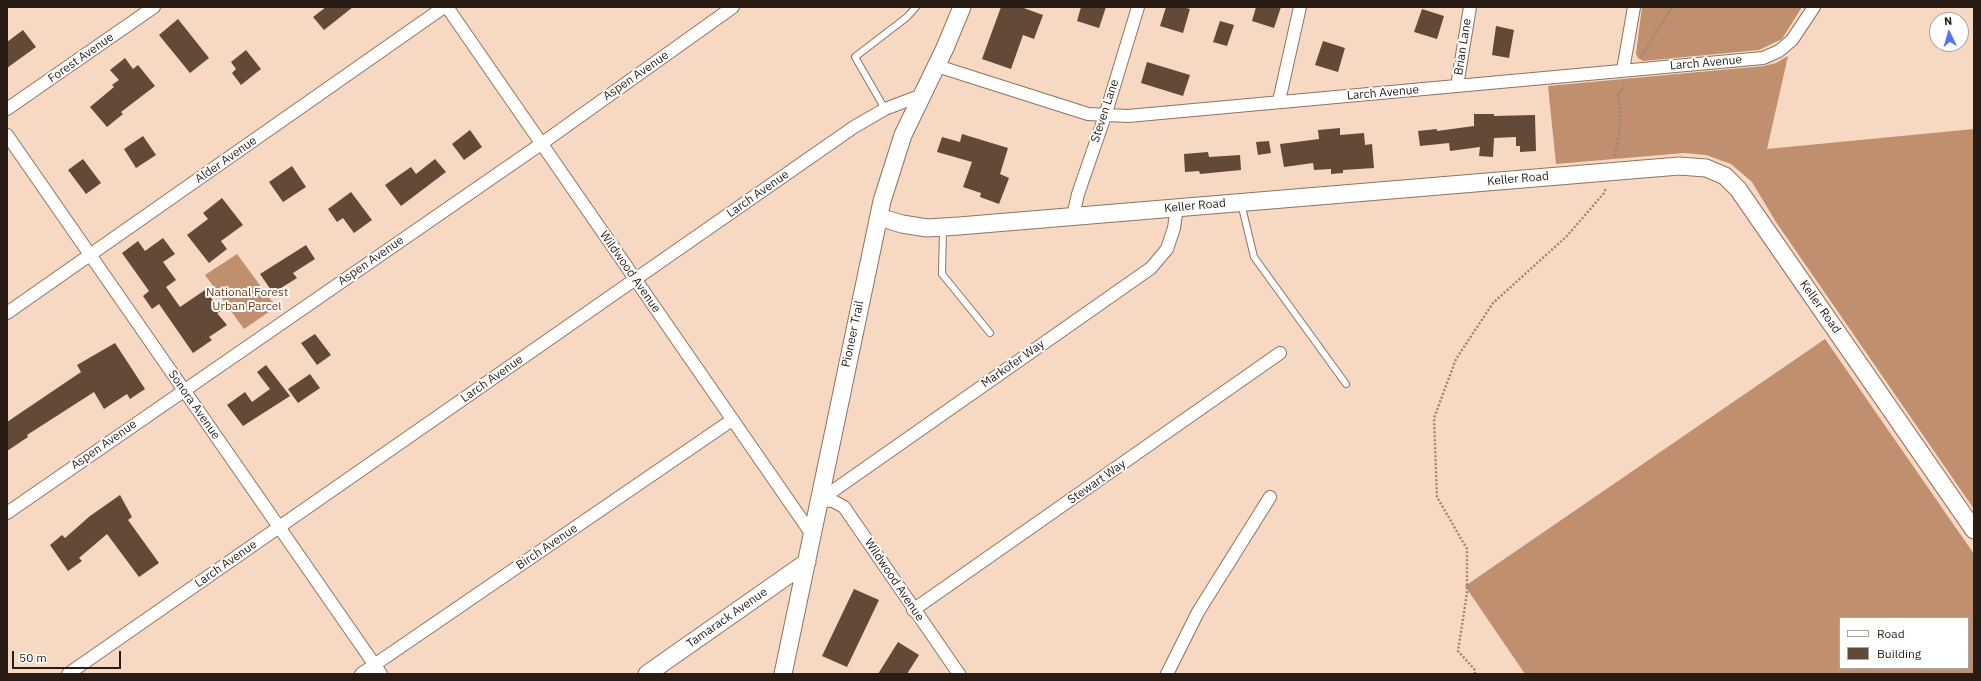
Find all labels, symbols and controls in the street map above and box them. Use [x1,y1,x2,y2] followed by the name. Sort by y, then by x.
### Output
[1929,12,1969,52] north arrow
[1943,14,1953,28] text: N
[1451,18,1475,76] street label: Brian Lane
[45,30,117,86] street label: Forest Avenue
[600,48,672,104] street label: Aspen Avenue
[1669,53,1743,73] street label: Larch Avenue
[1088,78,1122,144] street label: Steven Lane
[1346,83,1420,103] street label: Larch Avenue
[192,134,260,186] street label: Alder Avenue
[724,167,792,221] street label: Larch Avenue
[1487,169,1549,189] street label: Keller Road
[1164,196,1226,216] street label: Keller Road
[596,228,664,316] street label: Wildwood Avenue
[335,233,407,289] street label: Aspen Avenue
[1796,278,1844,336] street label: Keller Road
[206,286,288,314] park label: National Forest Urban Parcel
[839,299,867,369] street label: Pioneer Trail
[979,337,1047,391] street label: Markofer Way
[458,352,526,406] street label: Larch Avenue
[165,368,223,442] street label: Sonora Avenue
[68,417,140,473] street label: Aspen Avenue
[1065,457,1129,507] street label: Stewart Way
[514,521,580,573] street label: Birch Avenue
[861,536,927,624] street label: Wildwood Avenue
[192,537,260,591] street label: Larch Avenue
[684,585,770,651] street label: Tamarack Avenue
[1839,617,1969,669] legend
[1877,626,1905,641] text: Road
[14,643,123,669] scale bar
[1877,646,1921,661] text: Building
[19,650,47,665] text: 50 m

